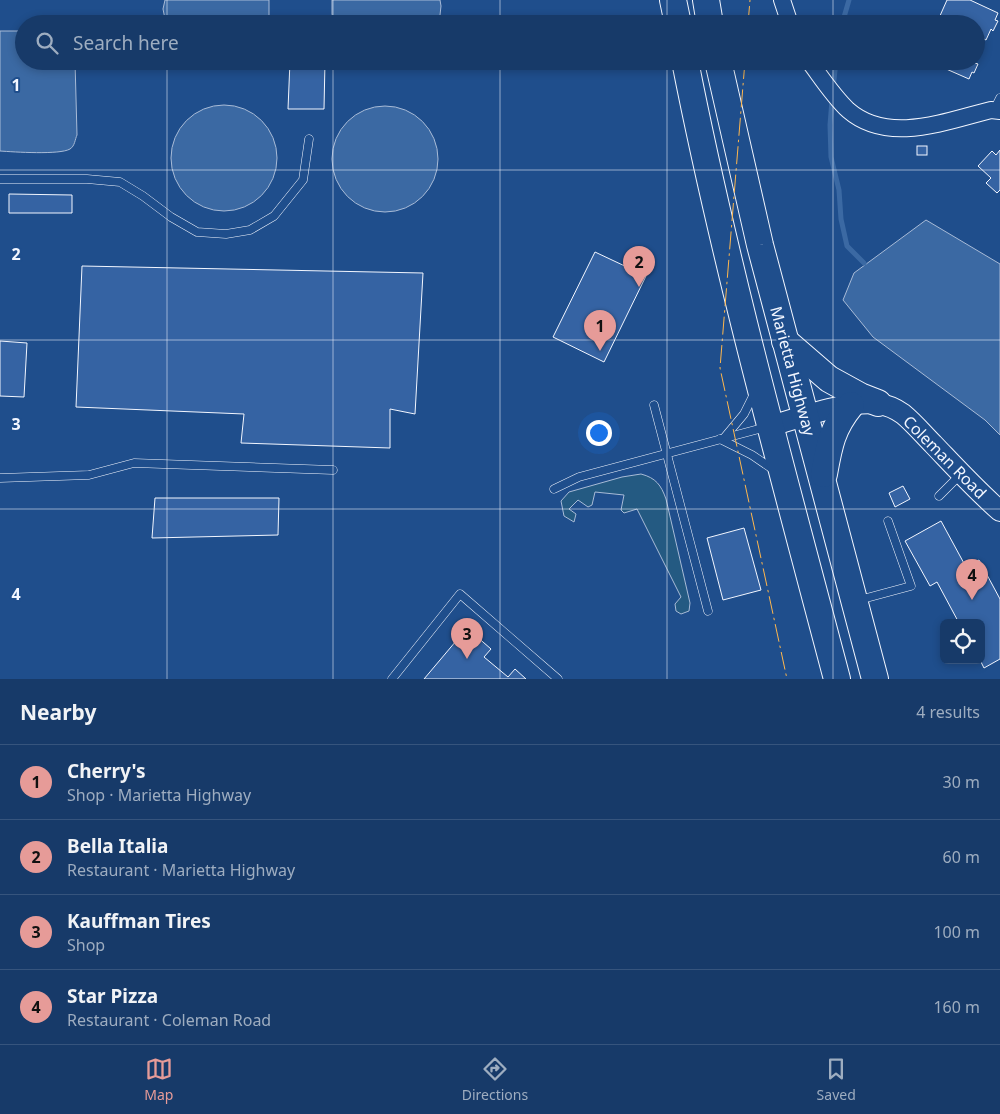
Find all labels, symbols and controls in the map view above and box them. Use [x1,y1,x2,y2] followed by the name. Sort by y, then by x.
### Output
[15,15,985,70] search box
[33,29,61,57] icon: search
[73,30,179,56] text: Search here
[11,74,21,96] text: 1
[11,243,21,265] text: 2
[623,246,655,287] pin: 2
[765,304,821,439] street label: Marietta Highway
[584,310,616,351] pin: 1
[899,411,991,503] street label: Coleman Road
[11,413,21,435] text: 3
[586,420,612,446] your location
[956,559,988,600] pin: 4
[11,583,21,605] text: 4
[451,618,483,659] pin: 3
[940,619,985,664] map controls
[940,619,985,664] button: locate
[20,698,96,726] text: Nearby
[916,701,980,723] text: 4 results
[67,758,146,784] text: Cherry's
[31,771,41,793] text: 1
[943,771,980,793] text: 30 m
[67,784,251,806] text: Shop · Marietta Highway
[67,833,168,859] text: Bella Italia
[31,846,41,868] text: 2
[943,846,980,868] text: 60 m
[67,859,295,881] text: Restaurant · Marietta Highway
[67,908,211,934] text: Kauffman Tires
[31,921,41,943] text: 3
[933,921,980,943] text: 100 m
[67,934,105,956] text: Shop
[67,983,158,1009] text: Star Pizza
[31,996,41,1018] text: 4
[933,996,980,1018] text: 160 m
[67,1009,271,1031] text: Restaurant · Coleman Road
[144,1055,173,1104] tab: Map
[462,1055,528,1104] tab: Directions
[817,1055,856,1104] tab: Saved

